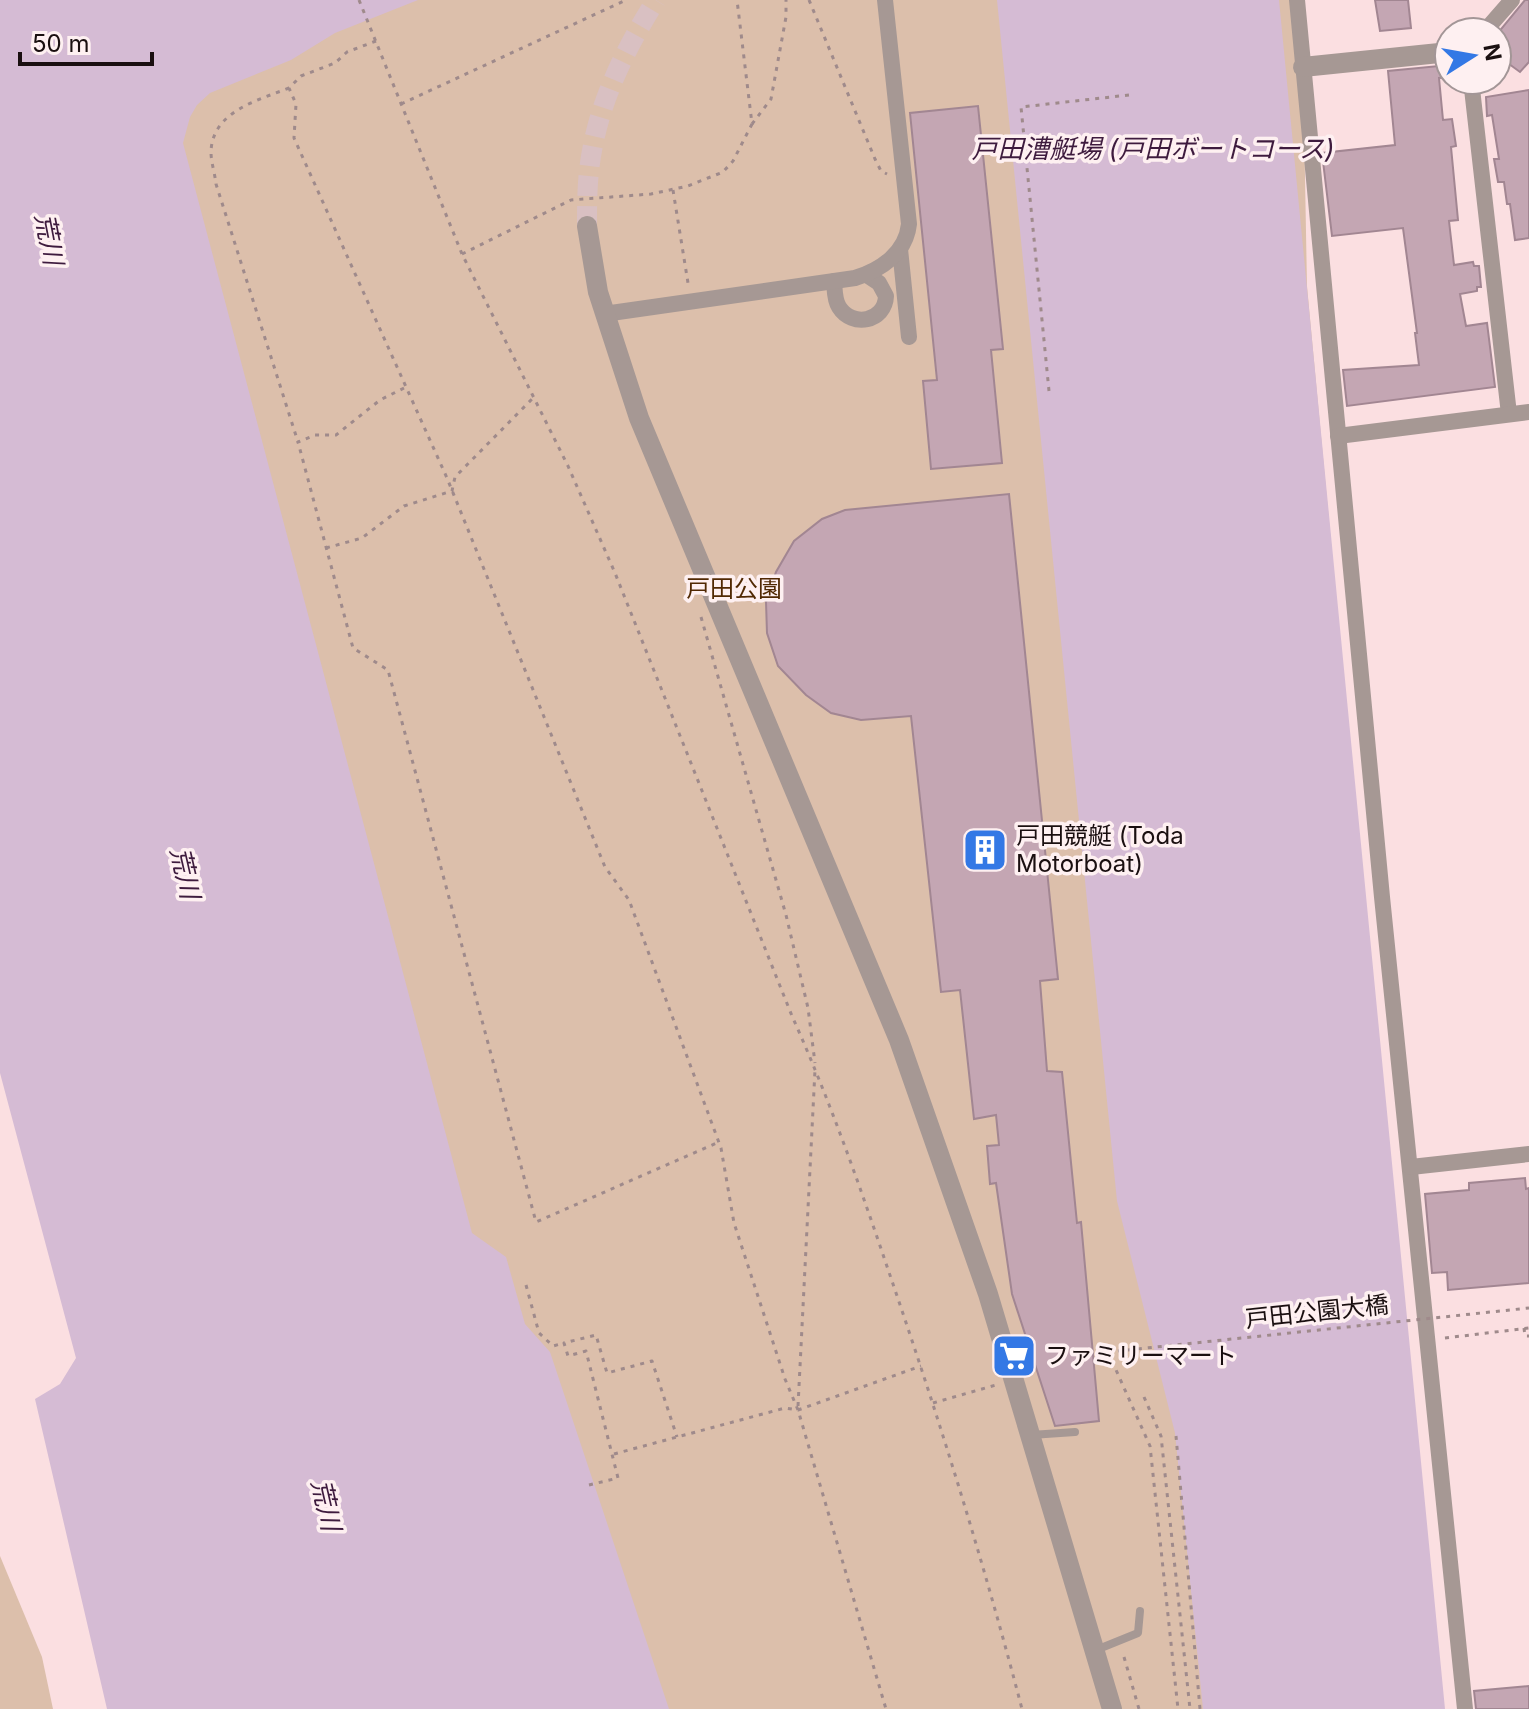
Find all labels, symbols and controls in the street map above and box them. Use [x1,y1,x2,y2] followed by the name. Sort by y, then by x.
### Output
[20,16,152,66] scale bar
[1433,16,1513,96] north arrow
[32,29,90,58] text: 50 m
[1478,41,1507,63] text: N
[972,133,1334,164] water label: 戸田漕艇場 (戸田ボートコース)
[29,210,70,270] water label: 荒川
[686,574,782,603] park label: 戸田公園
[1016,821,1184,878] place label: 戸田競艇 (Toda Motorboat)
[961,826,1009,874] building icon: 戸田競艇 (Toda Motorboat)
[165,844,207,905] water label: 荒川
[1244,1290,1390,1333] street label: 戸田公園大橋
[990,1332,1038,1380] supermarket icon: ファミリーマート
[1045,1341,1237,1370] place label: ファミリーマート
[306,1476,348,1537] water label: 荒川

